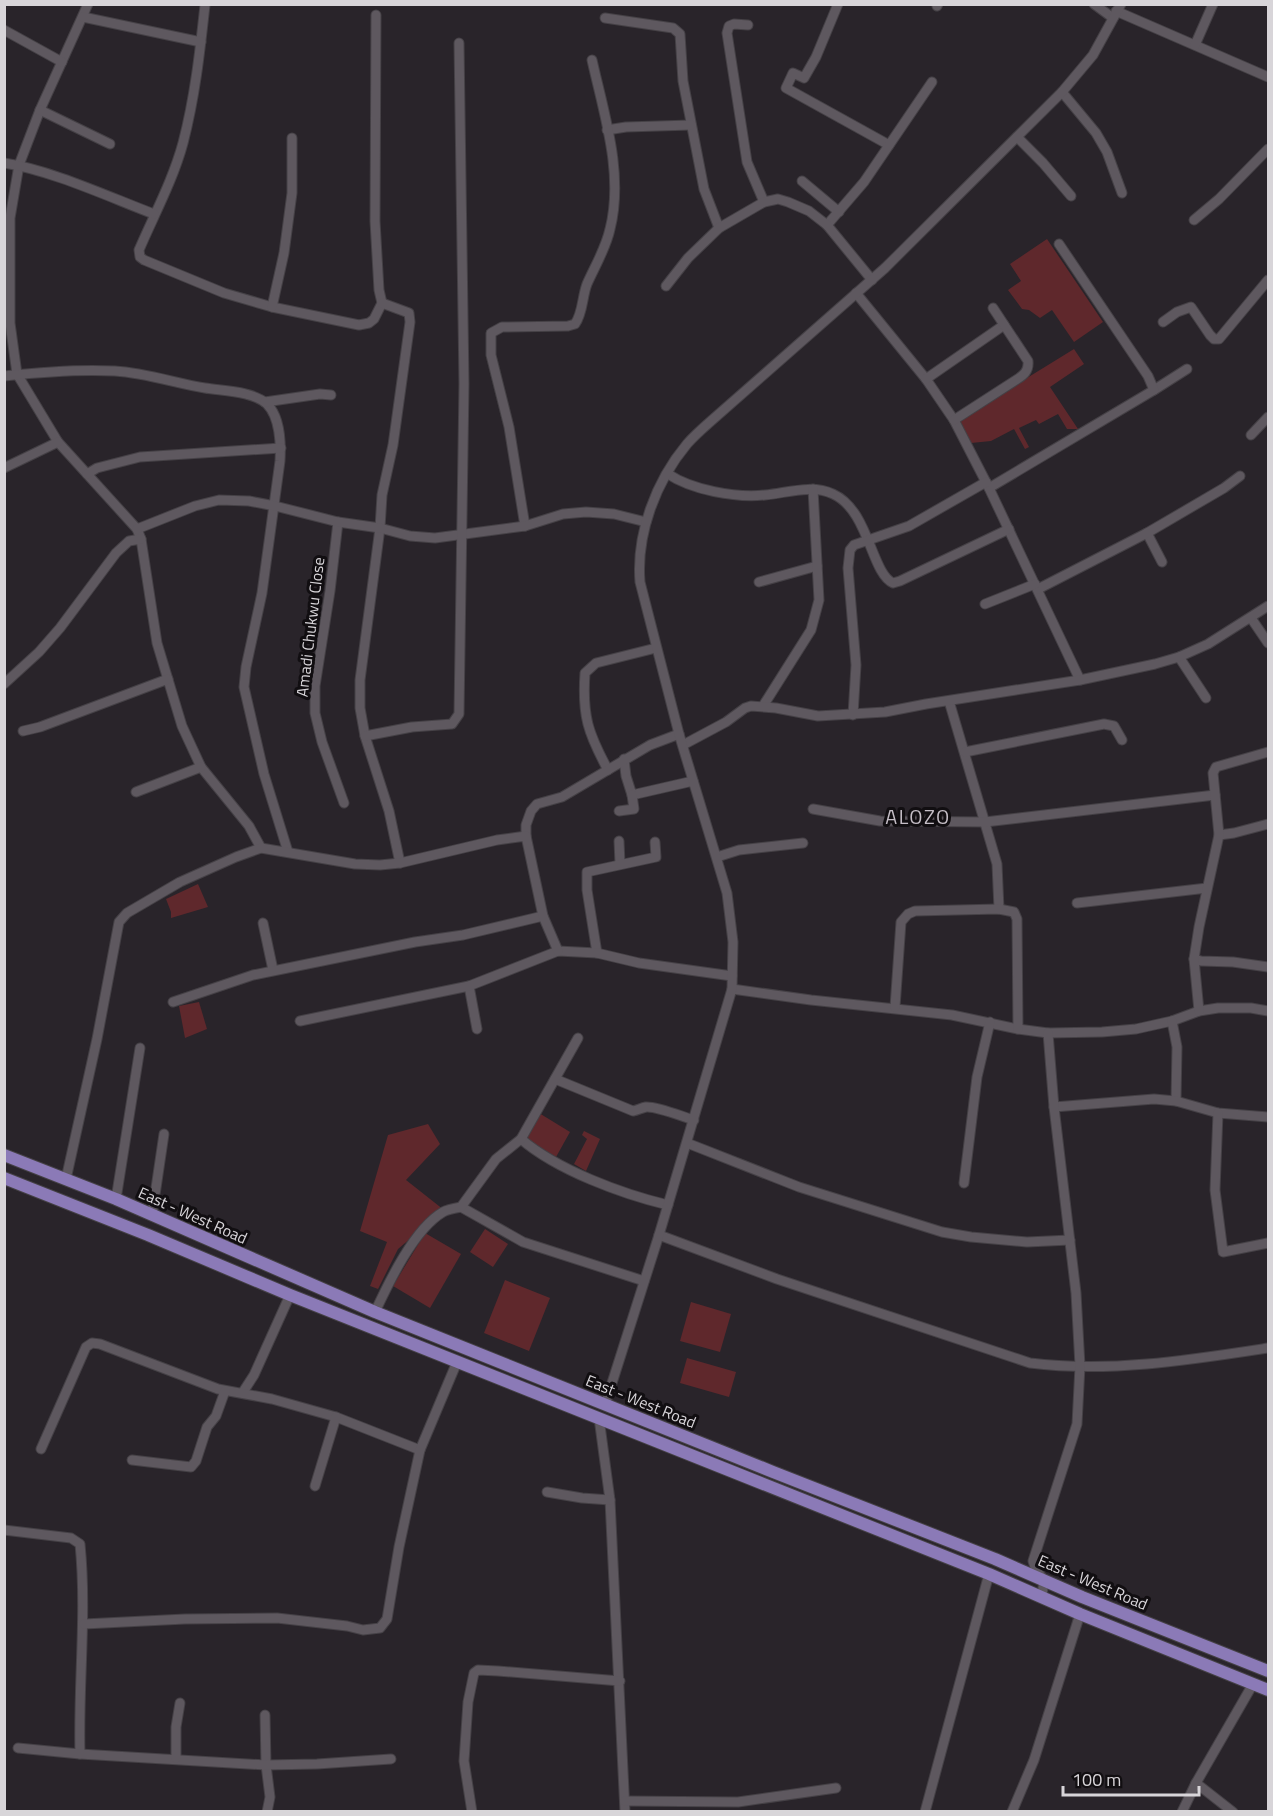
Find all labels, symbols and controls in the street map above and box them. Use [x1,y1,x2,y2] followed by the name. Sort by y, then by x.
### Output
[290,556,330,698] street label: Amadi Chukwu Close
[885,801,951,832] district label: ALOZO
[135,1180,251,1250] street label: East - West Road
[582,1368,700,1434] street label: East - West Road
[1034,1548,1152,1616] street label: East - West Road
[1063,1759,1200,1797] scale bar
[1072,1766,1121,1793] text: 100 m

